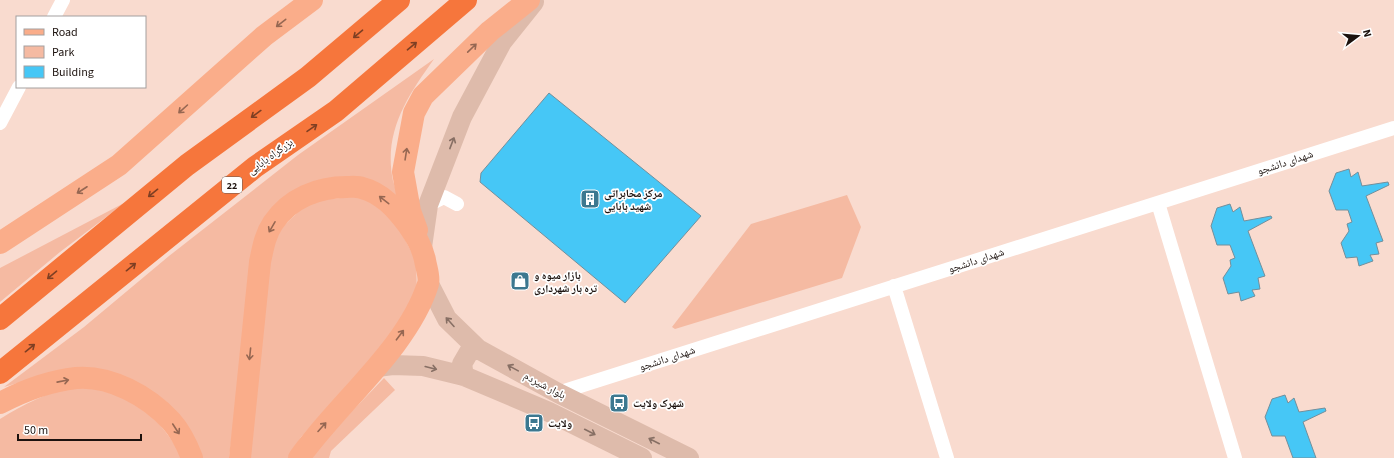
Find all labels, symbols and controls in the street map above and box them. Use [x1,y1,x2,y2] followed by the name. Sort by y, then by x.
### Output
[16,16,146,88] legend
[1338,16,1378,56] north arrow
[275,19,286,28] one-way arrow
[52,24,78,41] text: Road
[1359,28,1375,39] text: N
[353,29,364,38] one-way arrow
[407,41,418,50] one-way arrow
[52,44,74,61] text: Park
[467,44,477,53] one-way arrow
[52,64,94,81] text: Building
[177,104,188,113] one-way arrow
[251,110,262,118] one-way arrow
[306,123,317,132] one-way arrow
[244,135,296,178] street label: بزرگراه بابایی
[449,137,457,149] one-way arrow
[1255,146,1315,179] street label: شهدای دانشجو
[402,148,410,161] one-way arrow
[222,177,242,193] road number: 22
[76,186,87,194] one-way arrow
[604,186,662,214] place label: مرکز مخابراتی شهید بابایی
[147,188,158,197] one-way arrow
[579,188,601,210] building icon: مرکز مخابراتی شهید بابایی
[379,195,390,204] one-way arrow
[267,221,275,233] one-way arrow
[946,244,1006,277] street label: شهدای دانشجو
[126,262,136,271] one-way arrow
[534,268,597,296] place label: بازار میوه و تره بار شهرداری
[47,270,58,279] one-way arrow
[509,270,531,292] shop icon: بازار میوه و تره بار شهرداری
[446,316,455,327] one-way arrow
[396,330,404,341] one-way arrow
[637,342,697,375] street label: شهدای دانشجو
[24,344,35,352] one-way arrow
[247,347,254,360] one-way arrow
[507,364,519,372] one-way arrow
[424,365,437,372] one-way arrow
[521,368,568,403] street label: بلوار شیردم
[56,377,69,385] one-way arrow
[608,392,630,414] bus stop icon: شهرک ولایت
[633,396,684,411] place label: شهرک ولایت
[523,412,545,434] bus stop icon: ولایت
[18,416,141,442] scale bar
[548,416,572,431] place label: ولایت
[24,422,48,439] text: 50 m
[317,422,327,432] one-way arrow
[172,423,180,434] one-way arrow
[584,429,596,436] one-way arrow
[648,436,660,444] one-way arrow

